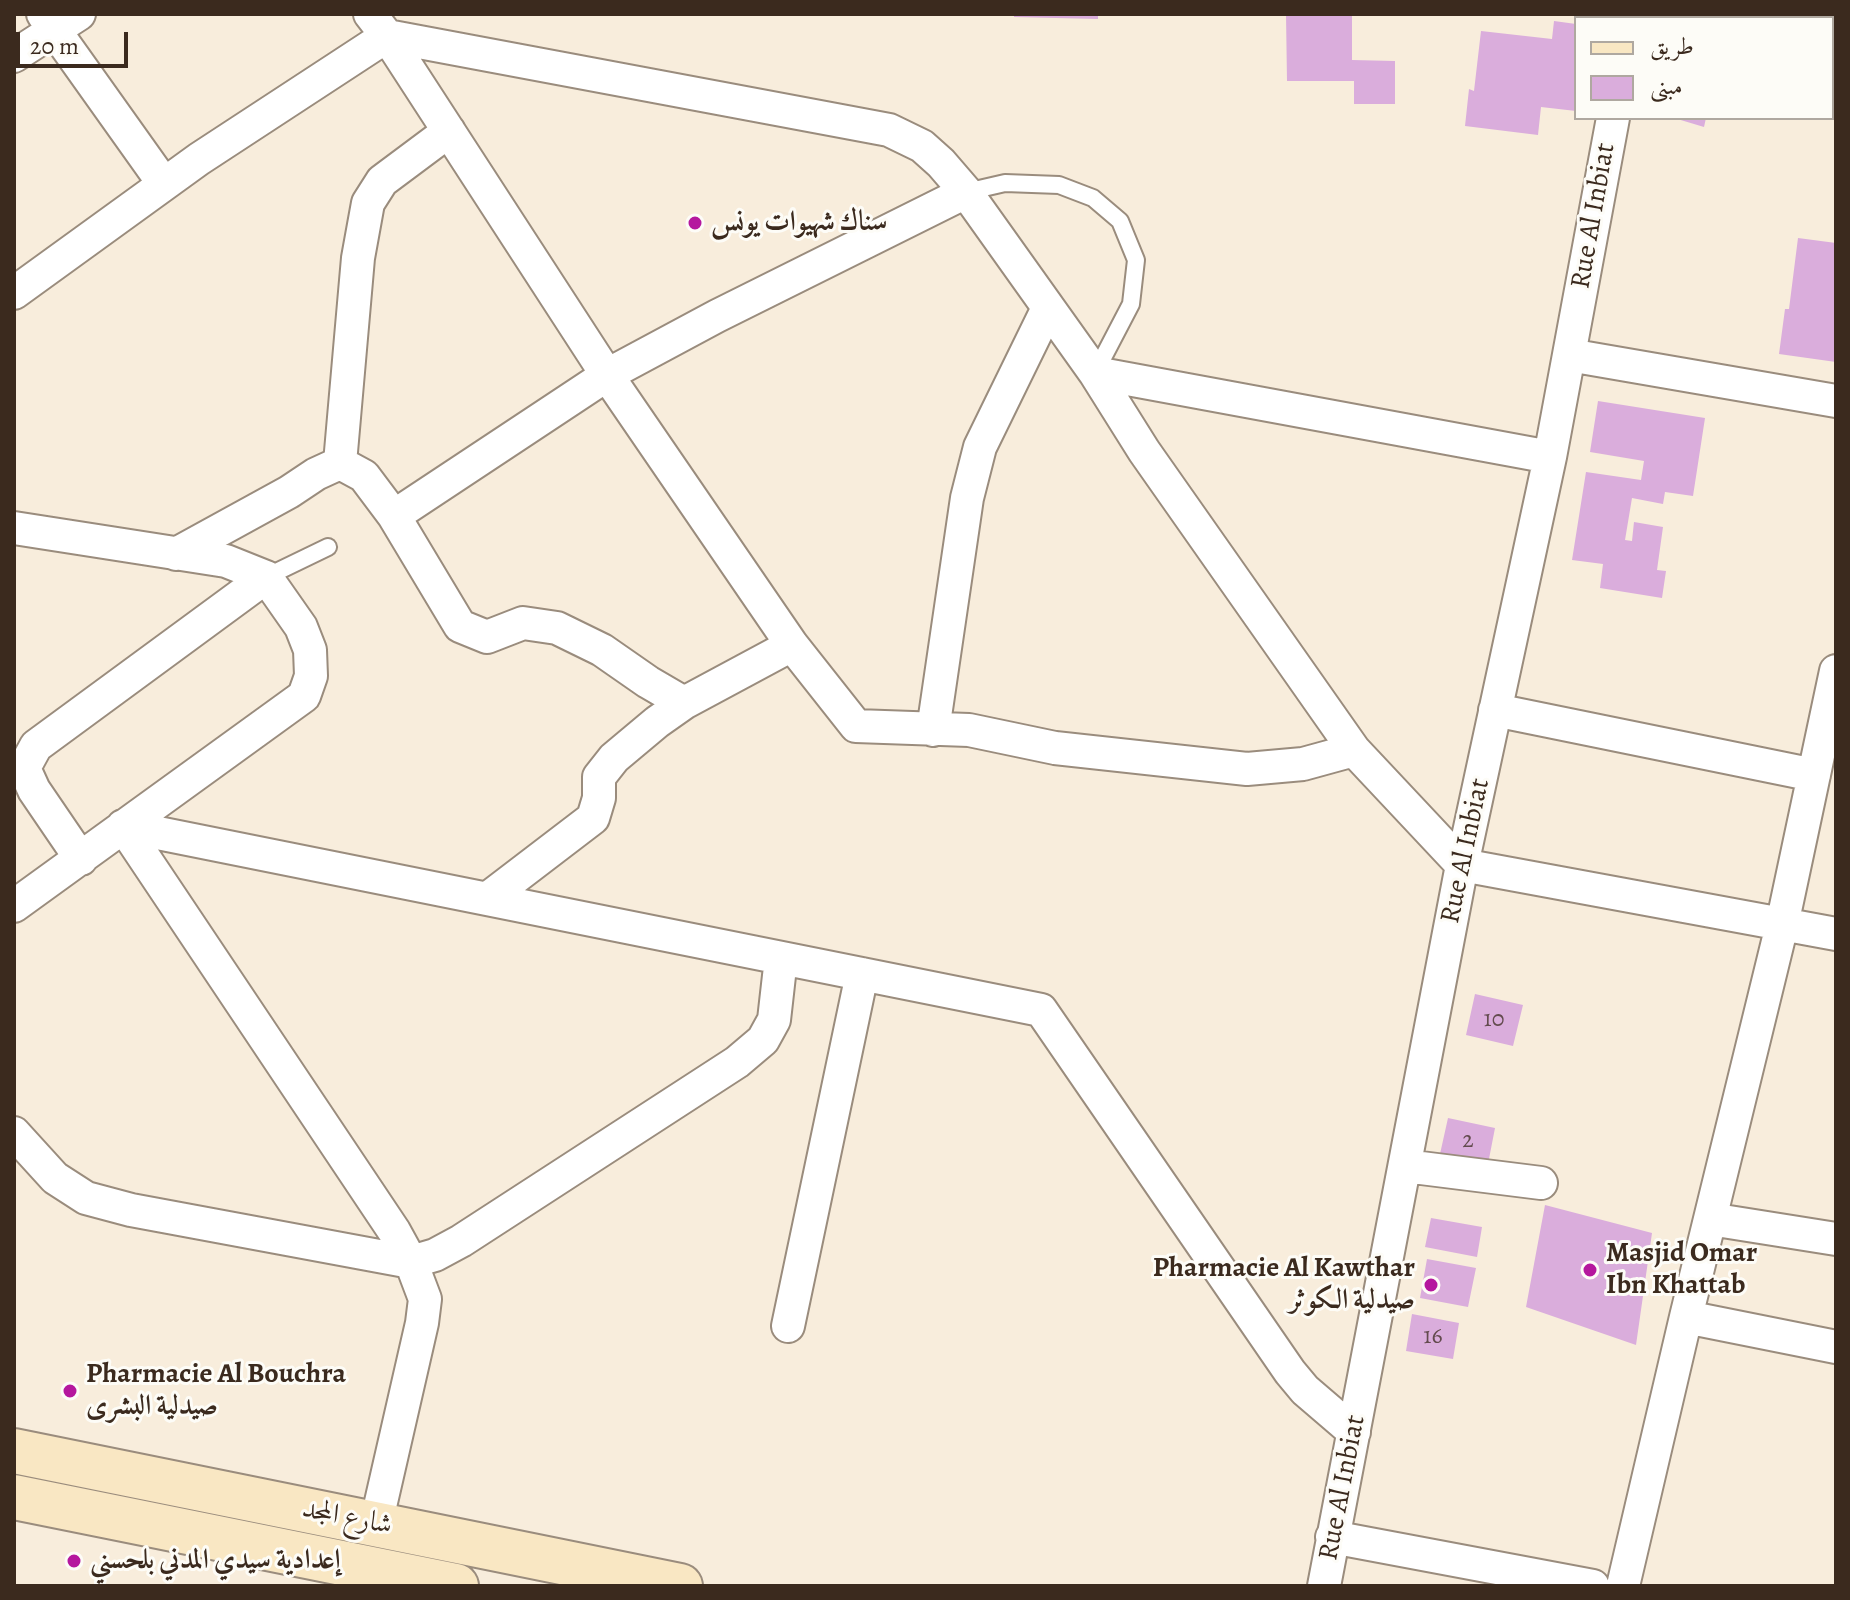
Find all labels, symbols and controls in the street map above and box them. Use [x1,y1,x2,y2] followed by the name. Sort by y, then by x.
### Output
[20,16,132,66] scale bar
[1574,16,1834,120] legend
[30,30,79,62] text: 20 m
[1650,30,1694,62] text: طريق
[1650,70,1683,102] text: مبنى
[1565,141,1623,291] street label: Rue Al Inbiat
[711,206,887,240] place label: سناك شهيوات يونس
[686,214,704,232] marker: سناك شهيوات يونس
[1434,775,1498,927] street label: Rue Al Inbiat
[1484,1006,1504,1034] house number: 10
[1462,1127,1474,1155] house number: 2
[1606,1237,1757,1303] place label: Masjid Omar Ibn Khattab
[1153,1252,1415,1318] place label: Pharmacie Al Kawthar صيدلية الكوثر
[1581,1261,1599,1279] marker: Masjid Omar Ibn Khattab
[1422,1276,1440,1294] marker: Pharmacie Al Kawthar صيدلية الكوثر
[1423,1323,1443,1351] house number: 16
[86,1358,346,1424] place label: Pharmacie Al Bouchra صيدلية البشرى
[61,1382,79,1400] marker: Pharmacie Al Bouchra صيدلية البشرى
[1312,1413,1374,1563] street label: Rue Al Inbiat
[299,1493,395,1543] street label: شارع المجد
[90,1544,341,1578] place label: إعدادية سيدي المدني بلحسني
[65,1552,83,1570] marker: إعدادية سيدي المدني بلحسني

